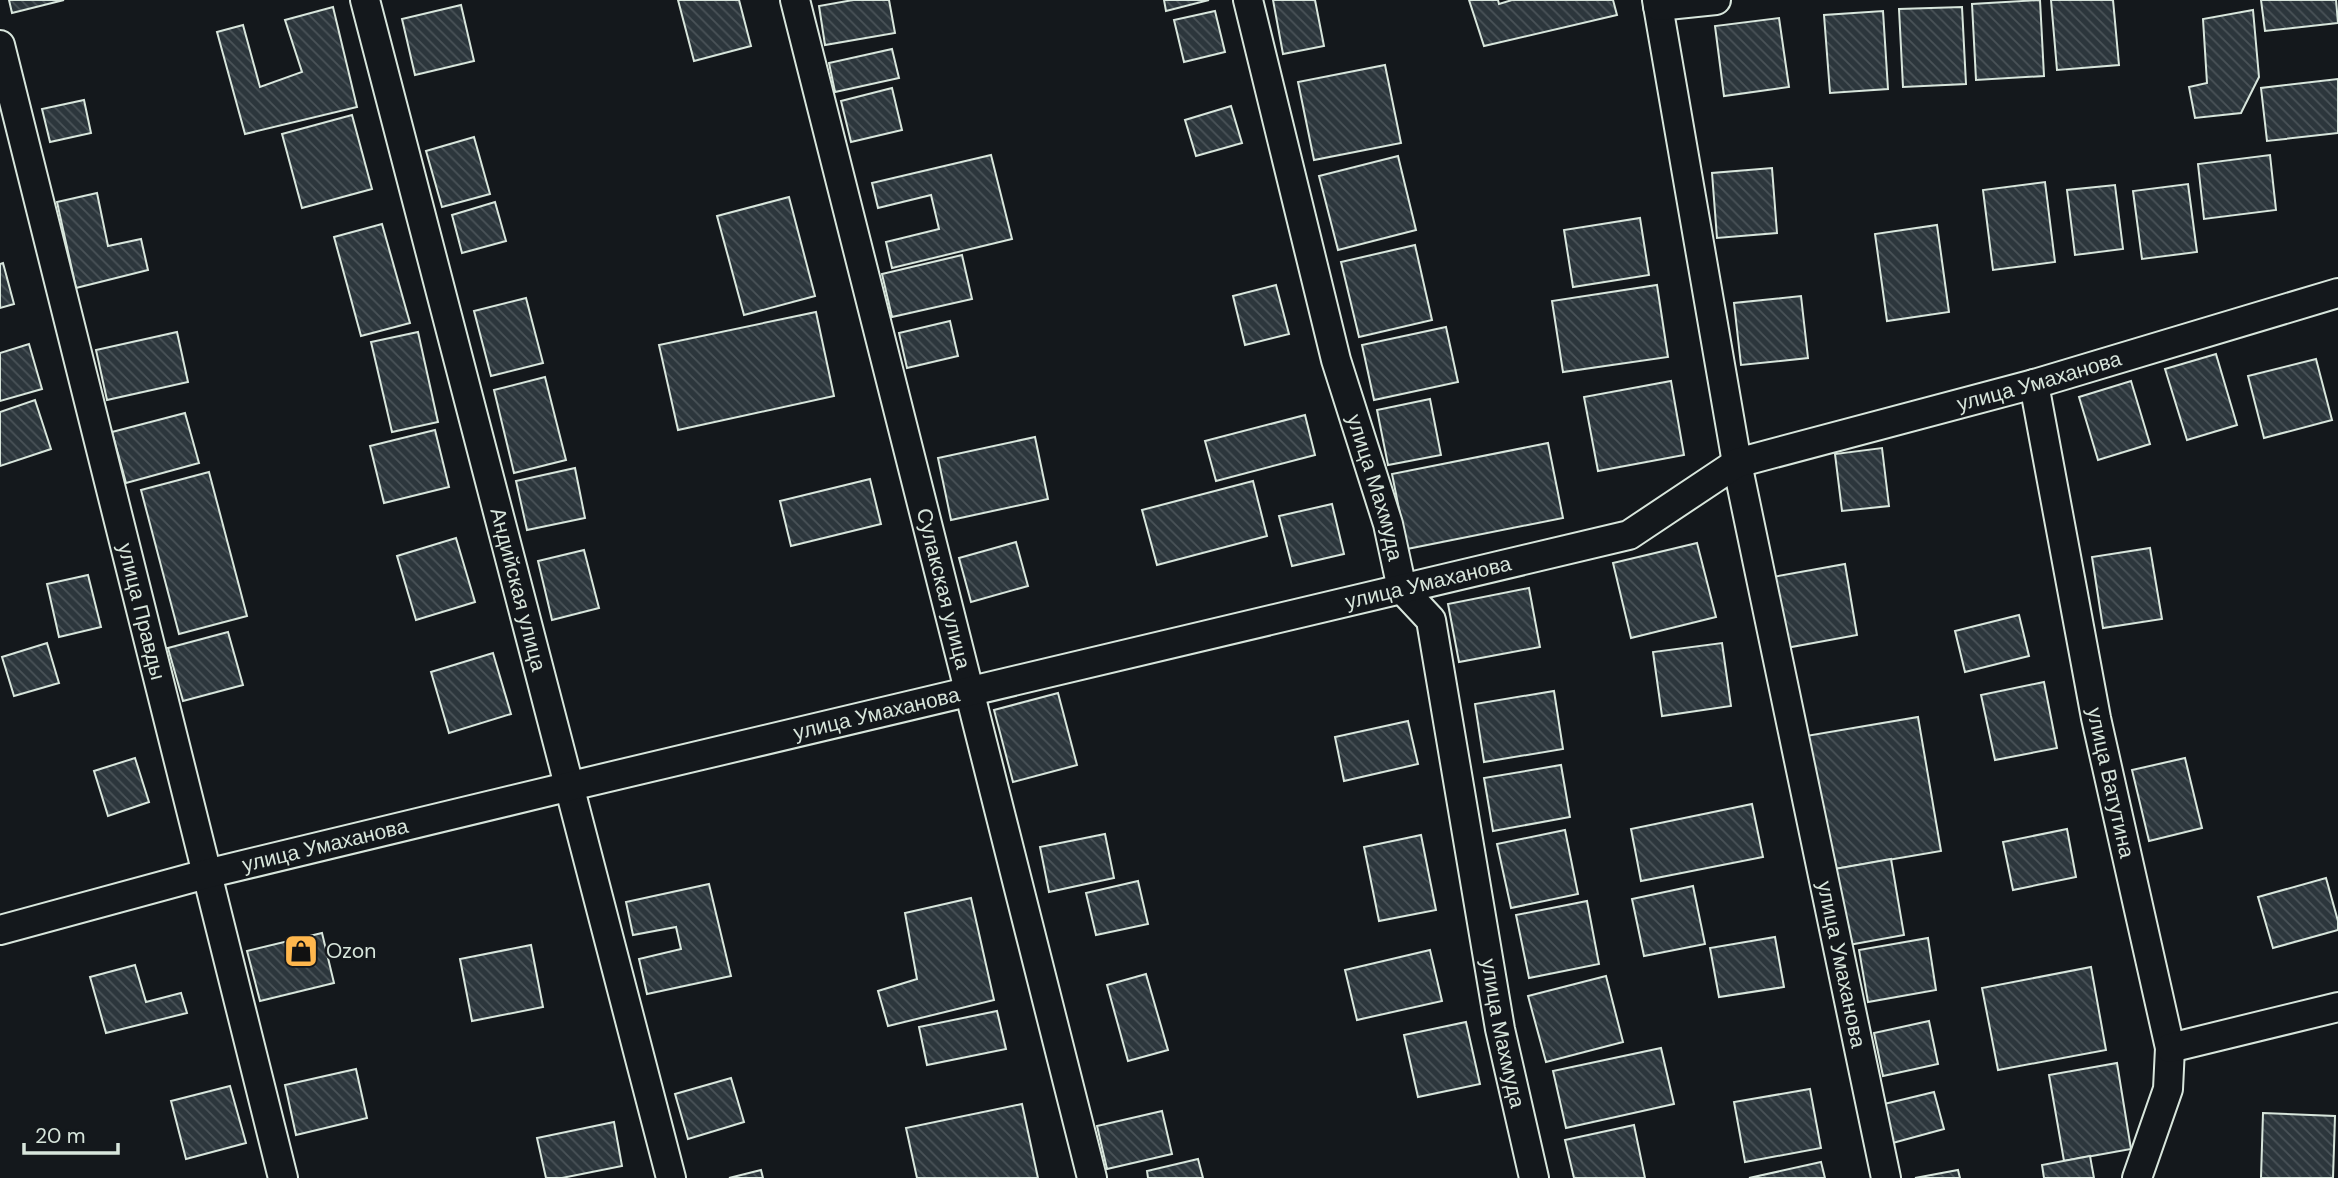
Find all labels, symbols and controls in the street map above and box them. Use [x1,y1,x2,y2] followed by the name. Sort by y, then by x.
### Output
[1954,345,2125,418] street label: улица Умаханова
[1340,411,1410,564] street label: улица Махмуда
[483,505,553,675] street label: Андийская улица
[910,505,977,672] street label: Сулакская улица
[111,540,172,683] street label: улица Правды
[1342,549,1514,616] street label: улица Умаханова
[791,680,963,747] street label: улица Умаханова
[2080,705,2141,861] street label: улица Ватутина
[239,812,411,879] street label: улица Умаханова
[1810,878,1873,1051] street label: улица Умаханова
[282,932,320,970] shop icon: Ozon
[326,937,376,965] place label: Ozon
[1474,956,1532,1111] street label: улица Махмуда
[24,1112,119,1156] scale bar
[35,1122,86,1150] text: 20 m

